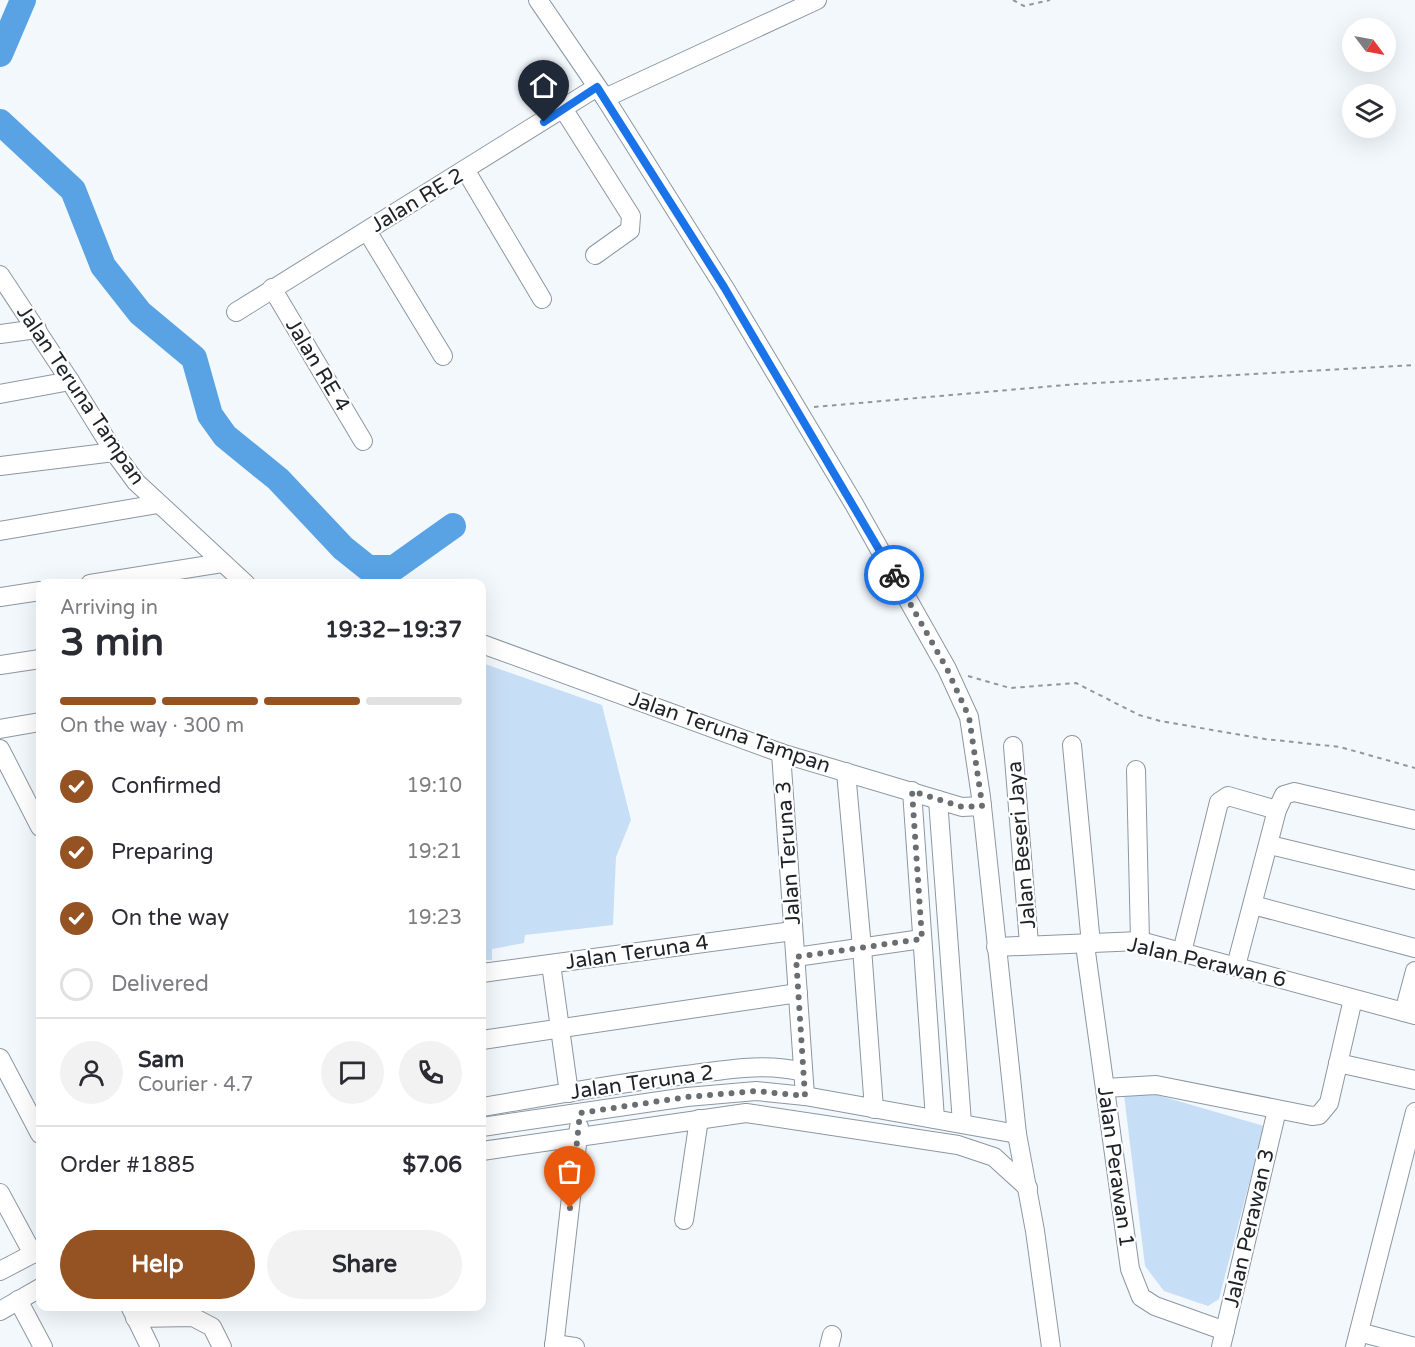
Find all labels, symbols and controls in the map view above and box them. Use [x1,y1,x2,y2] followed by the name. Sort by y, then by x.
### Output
[1342,18,1396,72] north arrow
[1342,18,1396,138] map controls
[518,60,569,122] pin
[527,69,560,102] icon: home
[1342,84,1396,138] button: layers
[366,163,468,238] street label: Jalan RE 2
[11,301,150,490] street label: Jalan Teruna Tampan
[280,314,355,416] street label: Jalan RE 4
[864,545,924,605] courier
[878,559,911,592] icon: bike
[60,596,158,620] text: Arriving in
[325,617,462,643] text: 19:32–19:37
[60,619,164,666] text: 3 min
[626,686,834,779] street label: Jalan Teruna Tampan
[60,714,244,738] text: On the way · 300 m
[1002,760,1041,930] street label: Jalan Beseri Jaya
[60,770,93,803] icon: check
[111,773,221,799] text: Confirmed
[407,774,462,798] text: 19:10
[771,780,806,926] street label: Jalan Teruna 3
[60,836,93,869] icon: check
[111,839,214,865] text: Preparing
[407,840,462,864] text: 19:21
[60,902,93,935] icon: check
[111,905,229,931] text: On the way
[407,906,462,930] text: 19:23
[564,930,710,975] street label: Jalan Teruna 4
[1125,932,1289,993] street label: Jalan Perawan 6
[111,971,209,997] text: Delivered
[60,1041,123,1104] button: person
[321,1041,384,1104] button: chat
[399,1041,462,1104] button: phone
[138,1047,184,1073] text: Sam
[569,1060,715,1105] street label: Jalan Teruna 2
[138,1073,253,1097] text: Courier · 4.7
[1092,1085,1139,1249] street label: Jalan Perawan 1
[544,1146,595,1208] pin
[1219,1146,1280,1310] street label: Jalan Perawan 3
[60,1152,195,1178] text: Order #1885
[402,1152,462,1178] text: $7.06
[553,1155,586,1188] icon: bag
[60,1230,255,1299] button: Help
[267,1230,462,1299] button: Share

